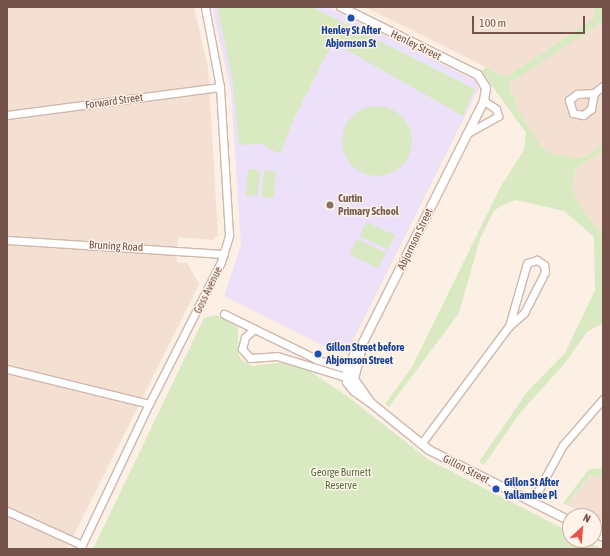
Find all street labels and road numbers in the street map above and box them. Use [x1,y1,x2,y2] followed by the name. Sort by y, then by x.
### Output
[389,27,443,63] street label: Henley Street
[84,90,144,112] street label: Forward Street
[394,206,436,272] street label: Abjornson Street
[89,238,143,254] street label: Bruning Road
[191,264,225,316] street label: Goss Avenue
[441,452,491,486] street label: Gillon Street

